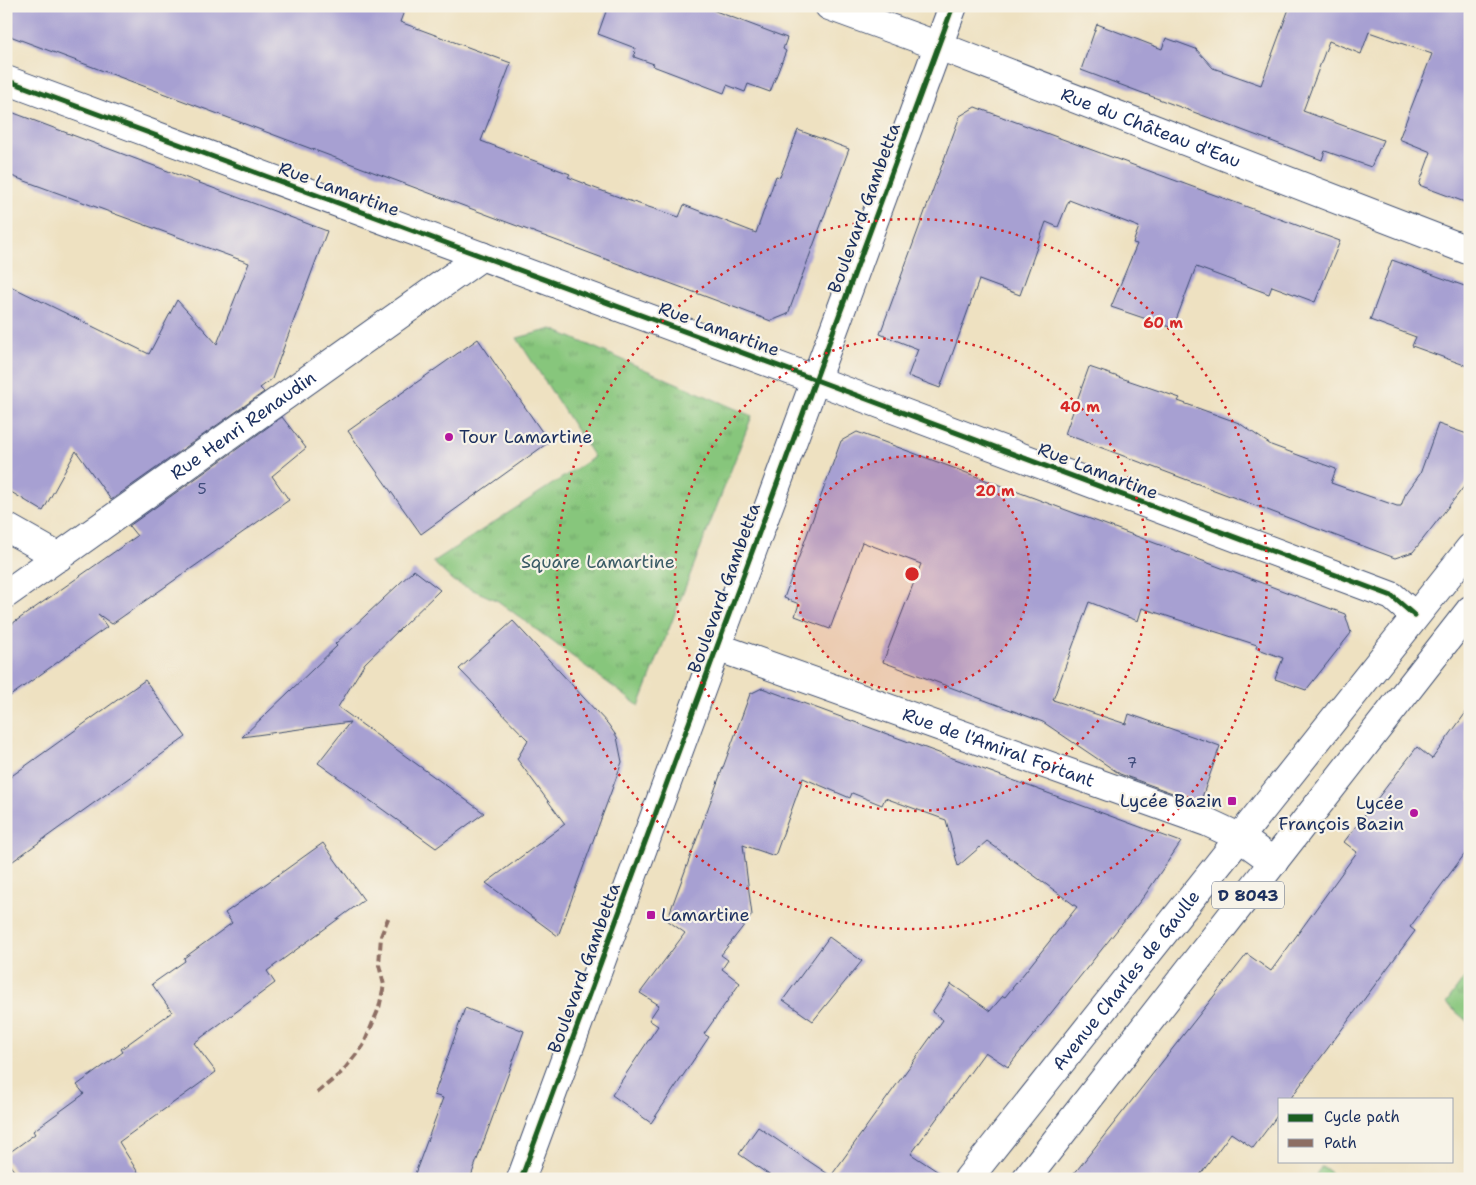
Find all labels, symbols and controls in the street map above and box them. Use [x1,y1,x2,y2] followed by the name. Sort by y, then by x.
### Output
[1057,82,1244,173] street label: Rue du Château d'Eau
[822,120,906,296] street label: Boulevard Gambetta
[275,156,403,222] street label: Rue Lamartine
[655,296,783,362] street label: Rue Lamartine
[1143,313,1183,333] text: 60 m
[166,366,321,485] street label: Rue Henri Renaudin
[1060,397,1100,417] text: 40 m
[459,425,592,449] place label: Tour Lamartine
[443,431,455,443] marker: Tour Lamartine
[1034,437,1162,505] street label: Rue Lamartine
[197,479,207,499] house number: 5
[975,481,1015,501] text: 20 m
[682,500,766,676] street label: Boulevard Gambetta
[521,550,675,574] park label: Square Lamartine
[903,565,921,583] centre of rings
[899,702,1098,793] street label: Rue de l'Amiral Fortant
[1127,753,1137,773] house number: 7
[1120,789,1222,813] place label: Lycée Bazin
[1278,791,1404,836] place label: Lycée François Bazin
[1226,795,1238,807] marker: Lycée Bazin
[1408,807,1420,819] marker: Lycée François Bazin
[542,880,626,1056] street label: Boulevard Gambetta
[1212,882,1284,908] road number: D 8043
[1047,885,1205,1075] street label: Avenue Charles de Gaulle
[661,903,750,927] place label: Lamartine
[645,909,657,921] marker: Lamartine
[1278,1098,1454,1162] legend
[1324,1107,1400,1127] text: Cycle path
[1324,1133,1357,1153] text: Path

